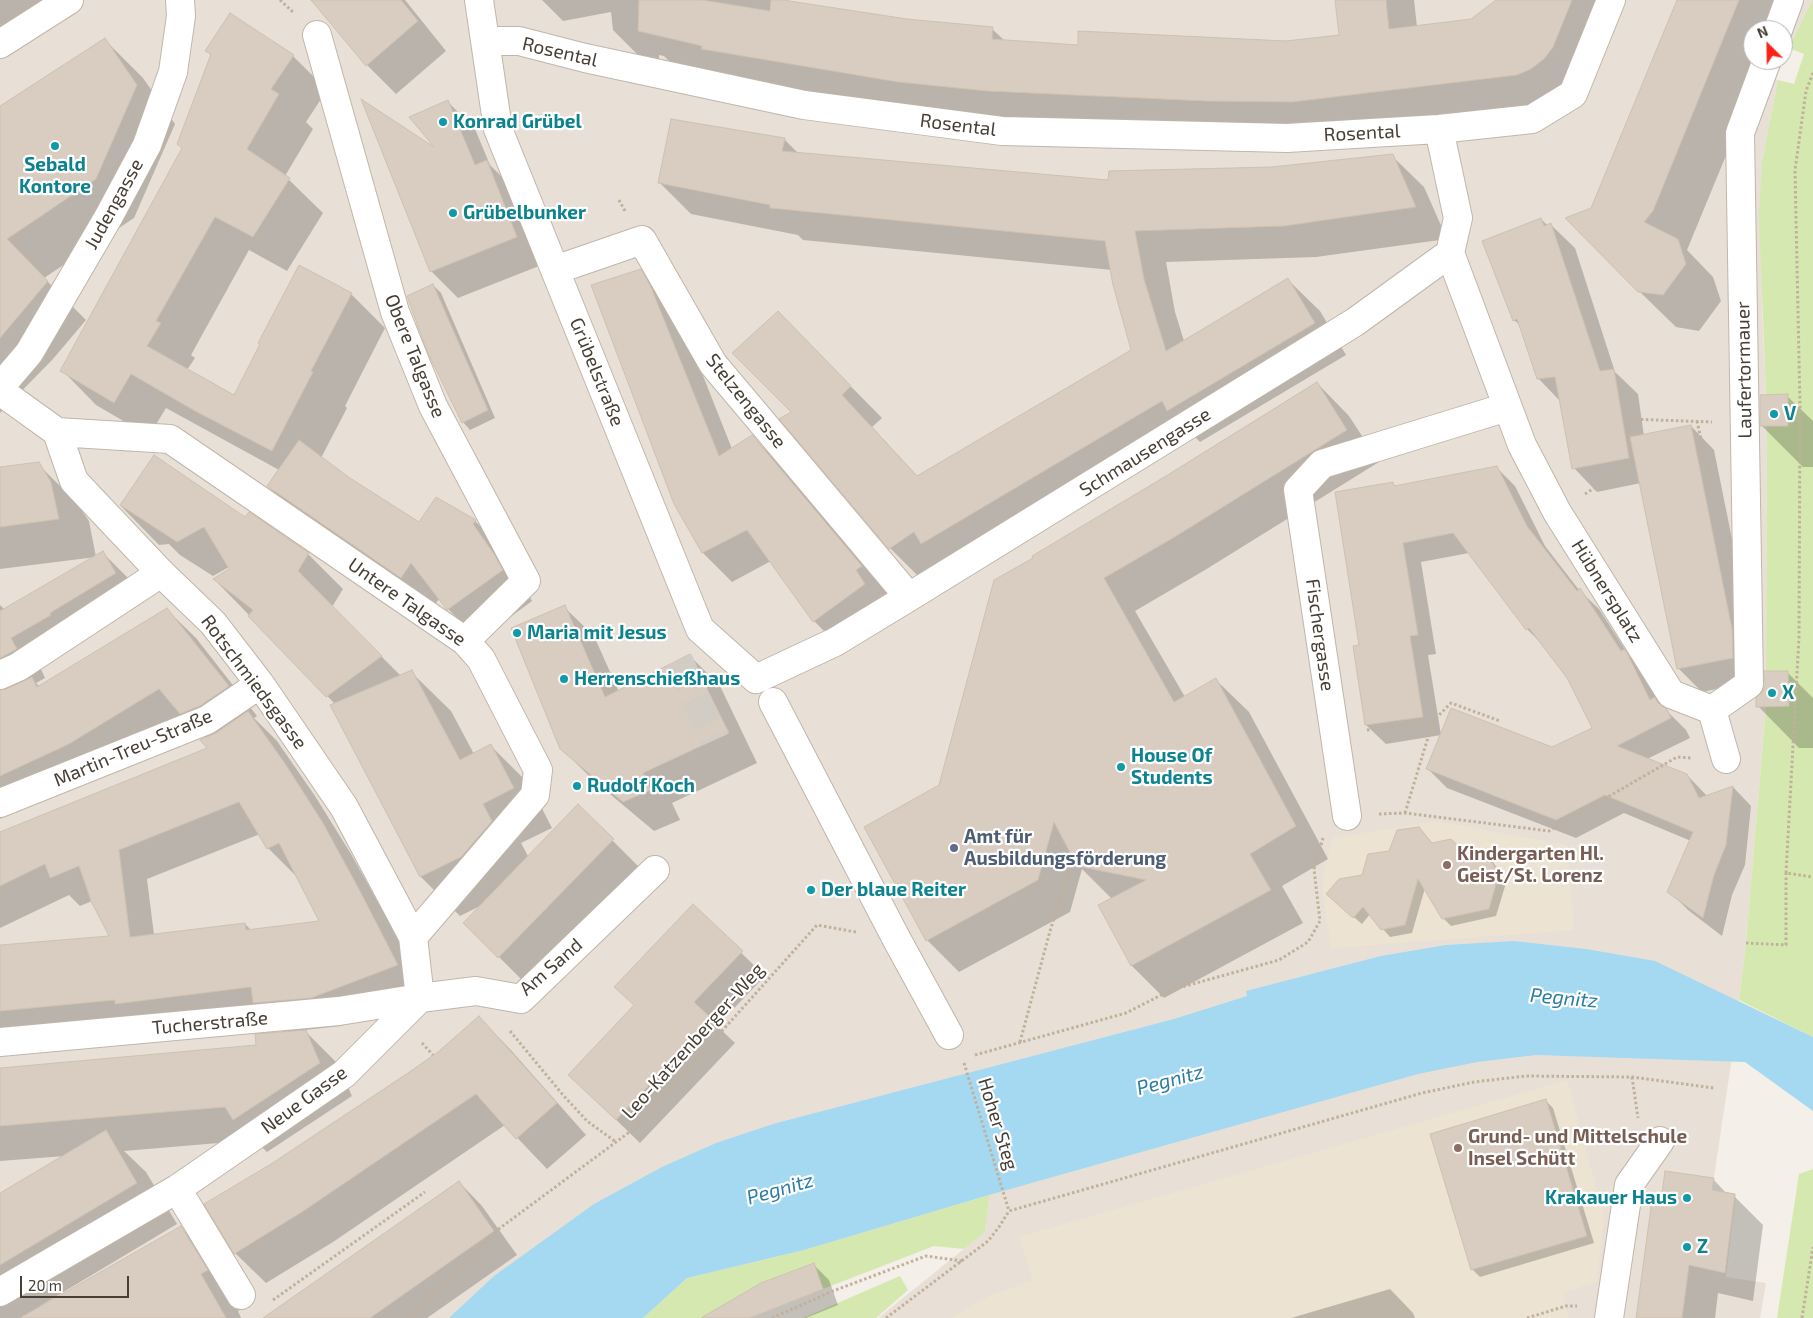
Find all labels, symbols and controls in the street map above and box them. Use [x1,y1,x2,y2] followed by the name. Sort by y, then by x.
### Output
[1743,20,1793,70] north arrow
[1754,22,1770,41] text: N
[520,32,600,72] street label: Rosental
[919,109,997,141] street label: Rosental
[453,111,582,133] place label: Konrad Grübel
[437,116,449,128] marker: Konrad Grübel
[1323,120,1401,146] street label: Rosental
[49,140,61,152] marker: Sebald Kontore
[19,154,91,198] place label: Sebald Kontore
[80,155,148,253] street label: Judengasse
[463,202,586,224] place label: Grübelbunker
[447,207,459,219] marker: Grübelbunker
[380,291,450,421] street label: Obere Talgasse
[1731,301,1757,439] street label: Laufertormauer
[565,314,629,430] street label: Grübelstraße
[701,349,791,453] street label: Stelzengasse
[1075,403,1215,501] street label: Schmausengasse
[1784,403,1796,425] place label: V
[1768,408,1780,420] marker: V
[1566,535,1648,647] street label: Hübnersplatz
[344,553,470,651] street label: Untere Talgasse
[1301,577,1339,693] street label: Fischergasse
[196,610,312,754] street label: Rotschmiedsgasse
[527,622,667,644] place label: Maria mit Jesus
[511,627,523,639] marker: Maria mit Jesus
[574,668,740,690] place label: Herrenschießhaus
[558,673,570,685] marker: Herrenschießhaus
[1782,682,1794,704] place label: X
[1766,687,1778,699] marker: X
[50,704,216,792] street label: Martin-Treu-Straße
[1131,745,1212,789] place label: House Of Students
[1115,761,1127,773] marker: House Of Students
[587,775,695,797] place label: Rudolf Koch
[571,780,583,792] marker: Rudolf Koch
[964,826,1166,870] place label: Amt für Ausbildungsförderung
[948,842,960,854] marker: Amt für Ausbildungsförderung
[1457,843,1604,887] place label: Kindergarten Hl. Geist/St. Lorenz
[1441,859,1453,871] marker: Kindergarten Hl. Geist/St. Lorenz
[821,879,966,901] place label: Der blaue Reiter
[805,884,817,896] marker: Der blaue Reiter
[515,934,587,1000] street label: Am Sand
[617,958,769,1124] street label: Leo-Katzenberger-Weg
[1529,983,1599,1013] water label: Pegnitz
[151,1007,269,1039] street label: Tucherstraße
[1134,1060,1206,1100] water label: Pegnitz
[257,1061,351,1139] street label: Neue Gasse
[973,1075,1023,1173] street label: Hoher Steg
[1468,1126,1687,1170] place label: Grund- und Mittelschule Insel Schütt
[1452,1142,1464,1154] marker: Grund- und Mittelschule Insel Schütt
[744,1168,816,1210] water label: Pegnitz
[1545,1187,1677,1209] place label: Krakauer Haus
[1681,1192,1693,1204] marker: Krakauer Haus
[1697,1236,1708,1258] place label: Z
[1681,1241,1693,1253] marker: Z
[22,1266,131,1298] scale bar
[28,1276,62,1294] text: 20 m

